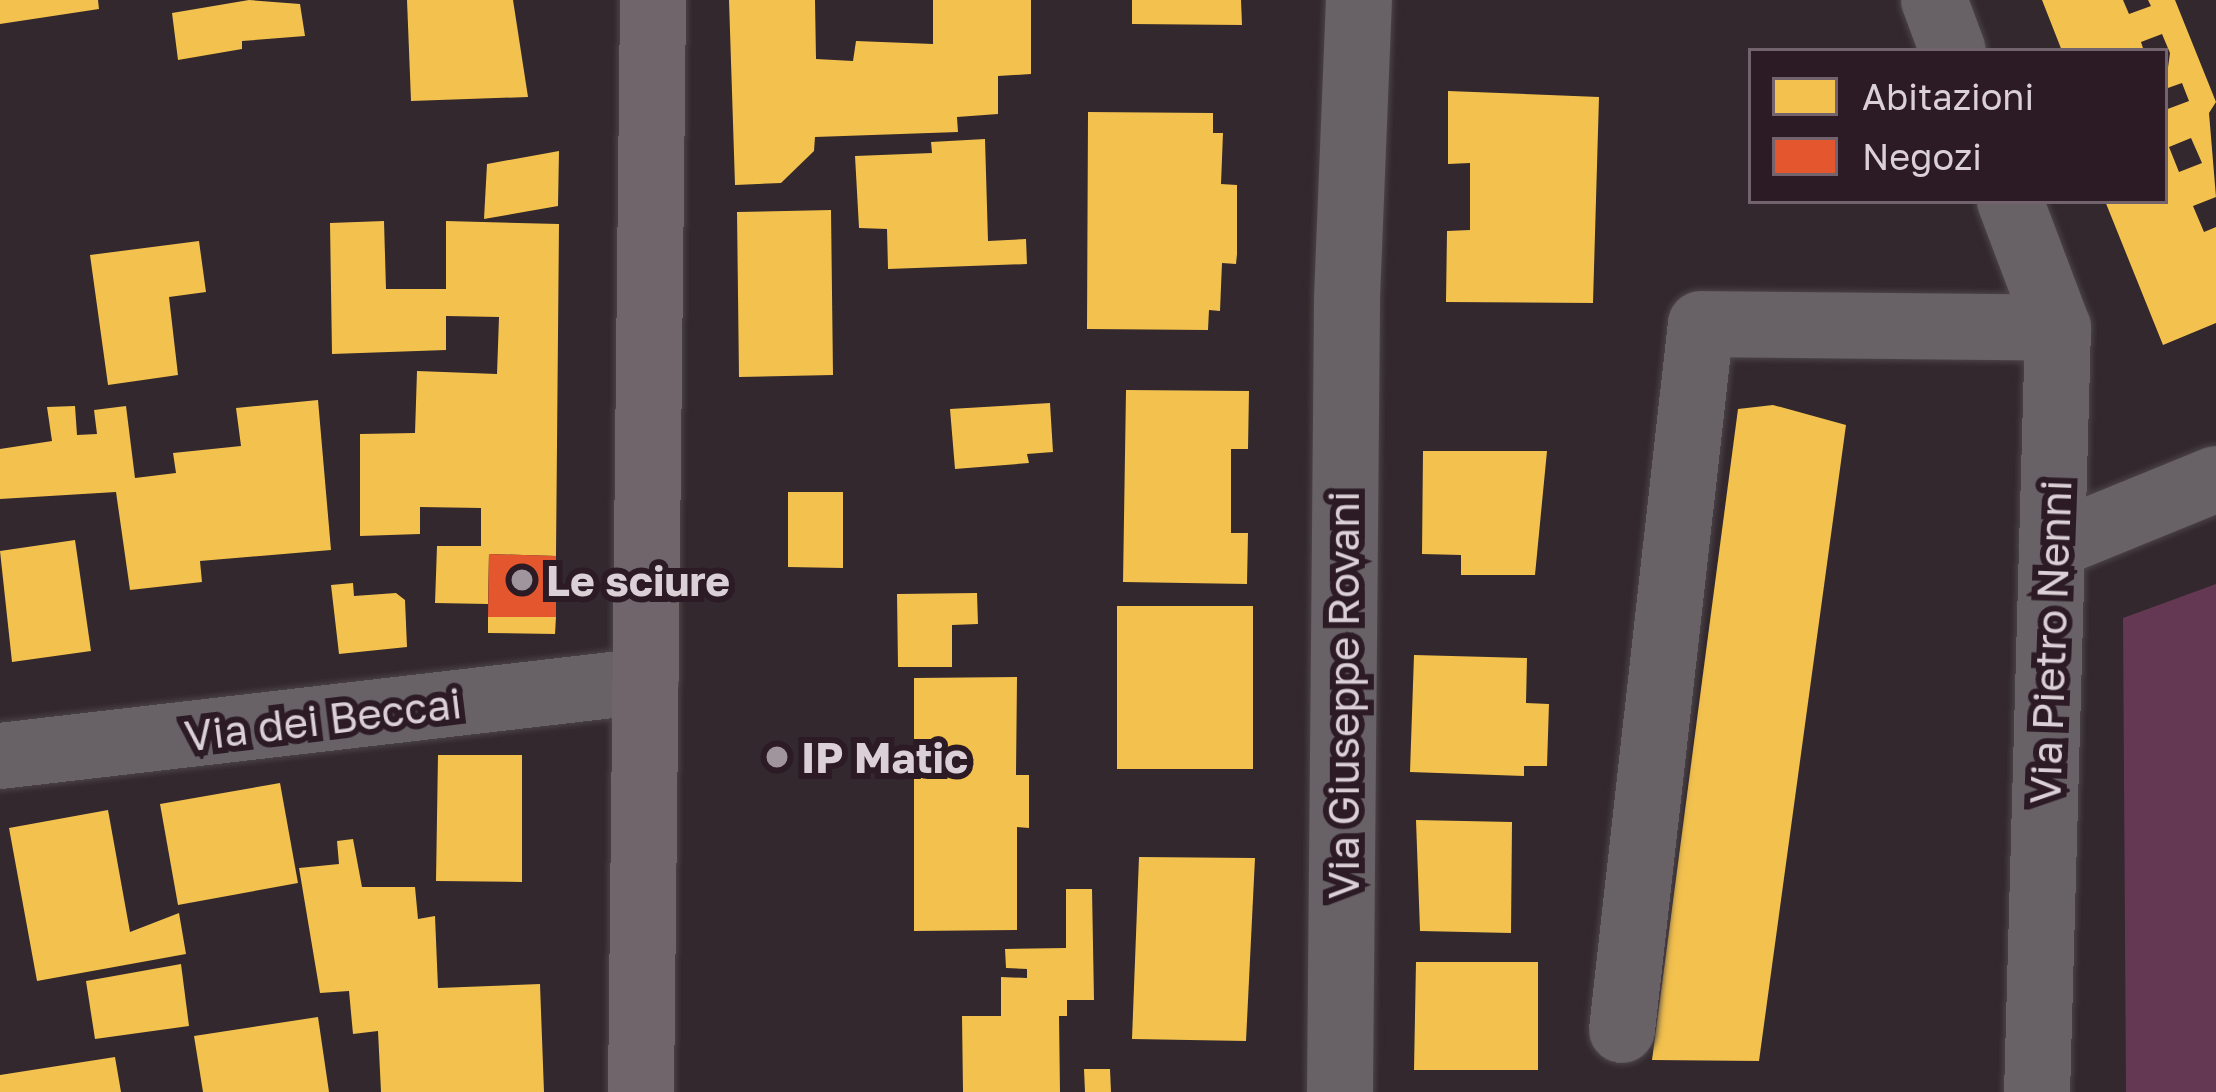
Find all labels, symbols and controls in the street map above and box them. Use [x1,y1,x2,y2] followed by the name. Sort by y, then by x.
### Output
[1748,48,2168,204] legend
[1862,75,2034,118] text: Abitazioni
[1862,135,1982,178] text: Negozi
[2019,479,2081,805] street label: Via Pietro Nenni
[1318,491,1368,899] street label: Via Giuseppe Rovani
[546,555,730,605] place label: Le sciure
[509,567,535,593] marker: Le sciure
[182,677,464,761] street label: Via dei Beccai
[801,732,968,782] place label: IP Matic
[764,744,790,770] marker: IP Matic

